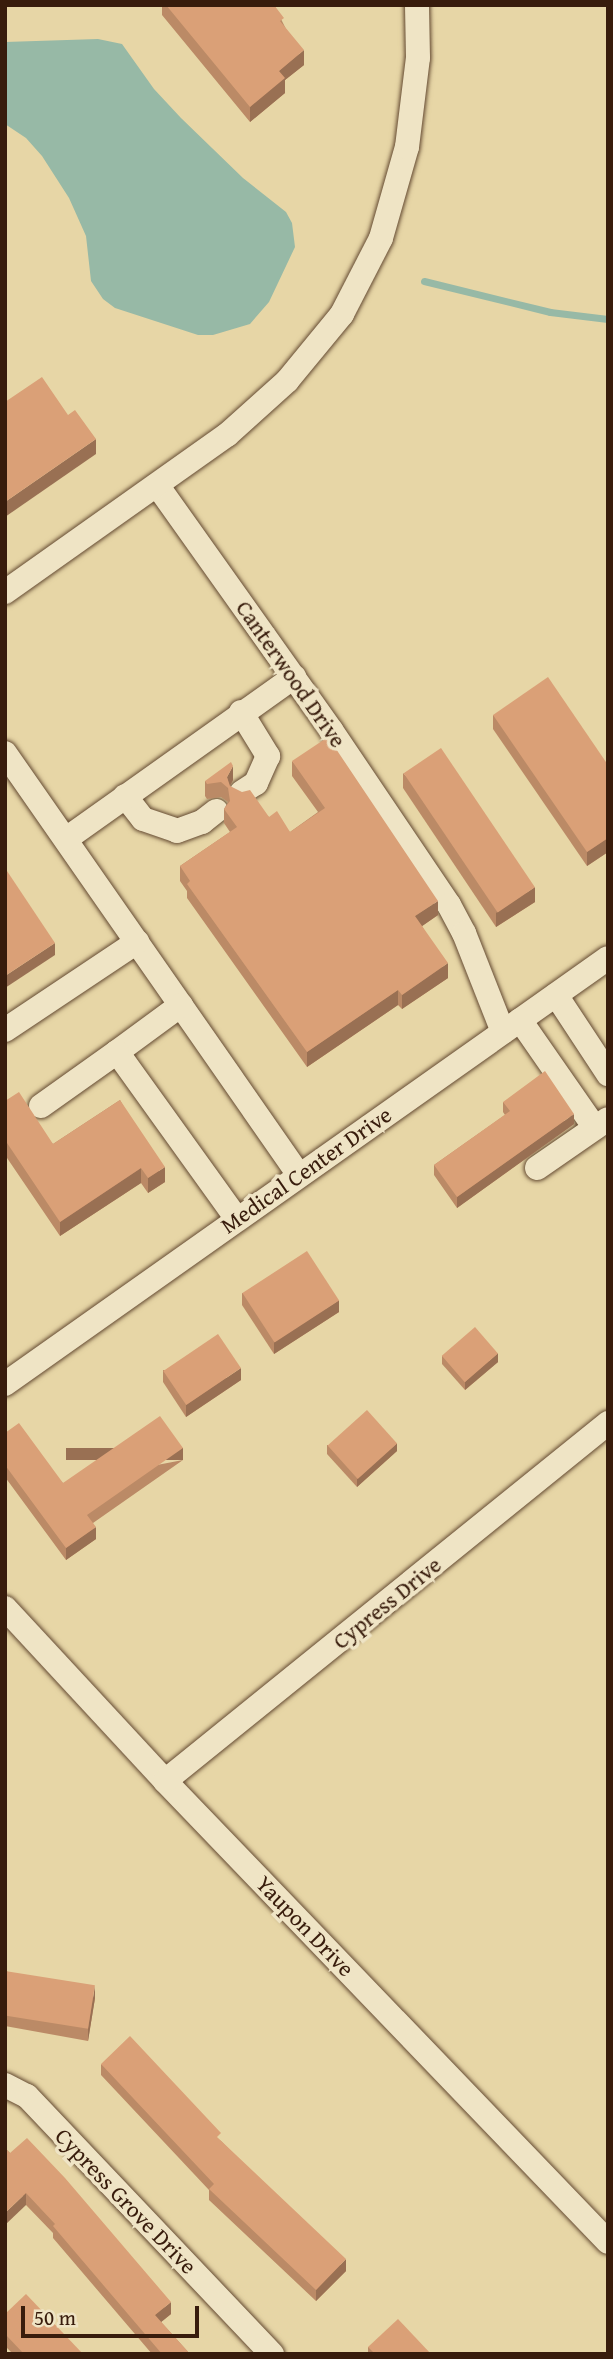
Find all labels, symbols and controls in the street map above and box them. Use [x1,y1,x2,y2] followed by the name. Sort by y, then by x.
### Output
[230,595,352,753] street label: Canterwood Drive
[215,1101,397,1239] street label: Medical Center Drive
[327,1551,447,1655] street label: Cypress Drive
[250,1870,360,1982] street label: Yaupon Drive
[49,2122,203,2280] street label: Cypress Grove Drive
[24,2292,203,2336] scale bar
[34,2302,76,2333] text: 50 m

